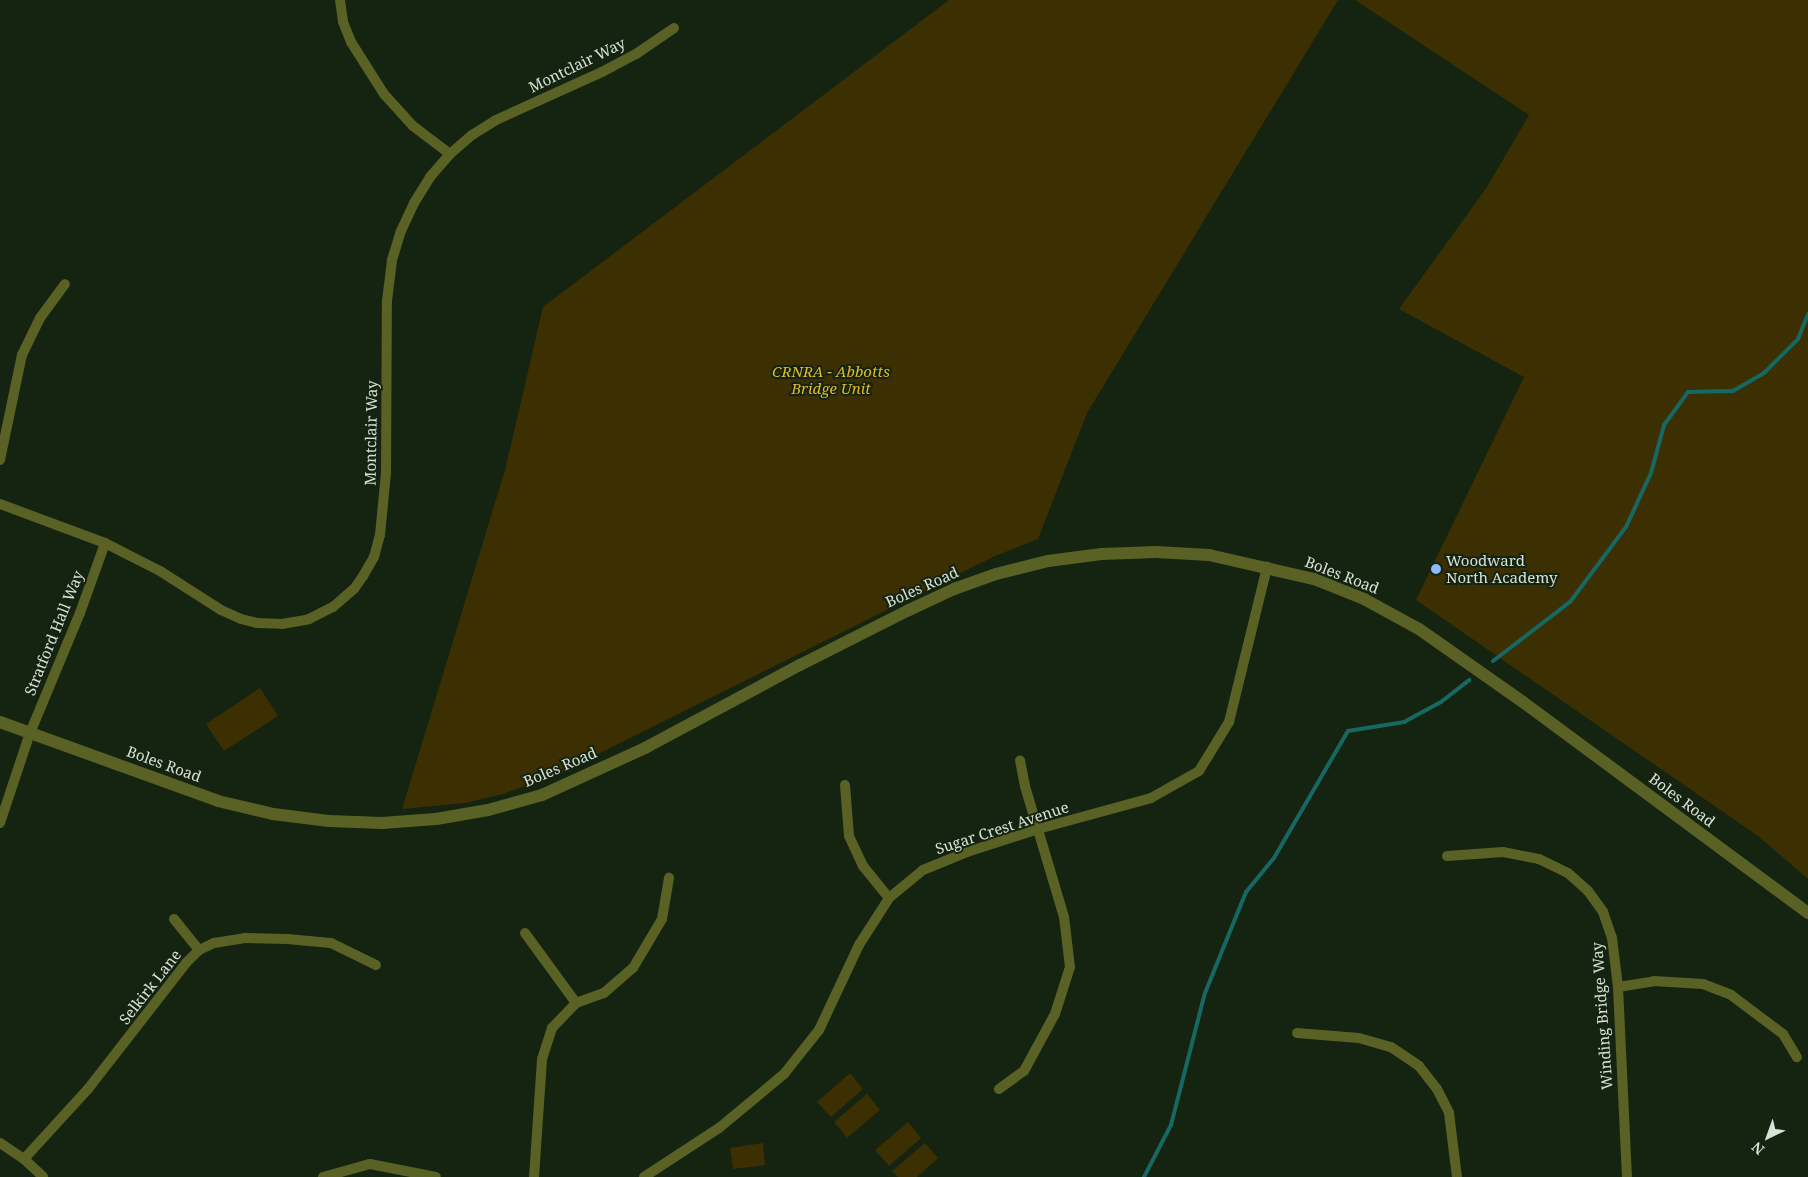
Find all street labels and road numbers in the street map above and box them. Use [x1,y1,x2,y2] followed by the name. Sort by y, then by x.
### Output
[526,34,628,96] street label: Montclair Way
[361,380,381,486] street label: Montclair Way
[1302,553,1382,597] street label: Boles Road
[883,563,961,611] street label: Boles Road
[21,568,87,698] street label: Stratford Hall Way
[124,742,204,786] street label: Boles Road
[521,743,599,791] street label: Boles Road
[1645,769,1719,831] street label: Boles Road
[933,798,1071,858] street label: Sugar Crest Avenue
[1588,942,1616,1090] street label: Winding Bridge Way
[115,946,185,1028] street label: Selkirk Lane

